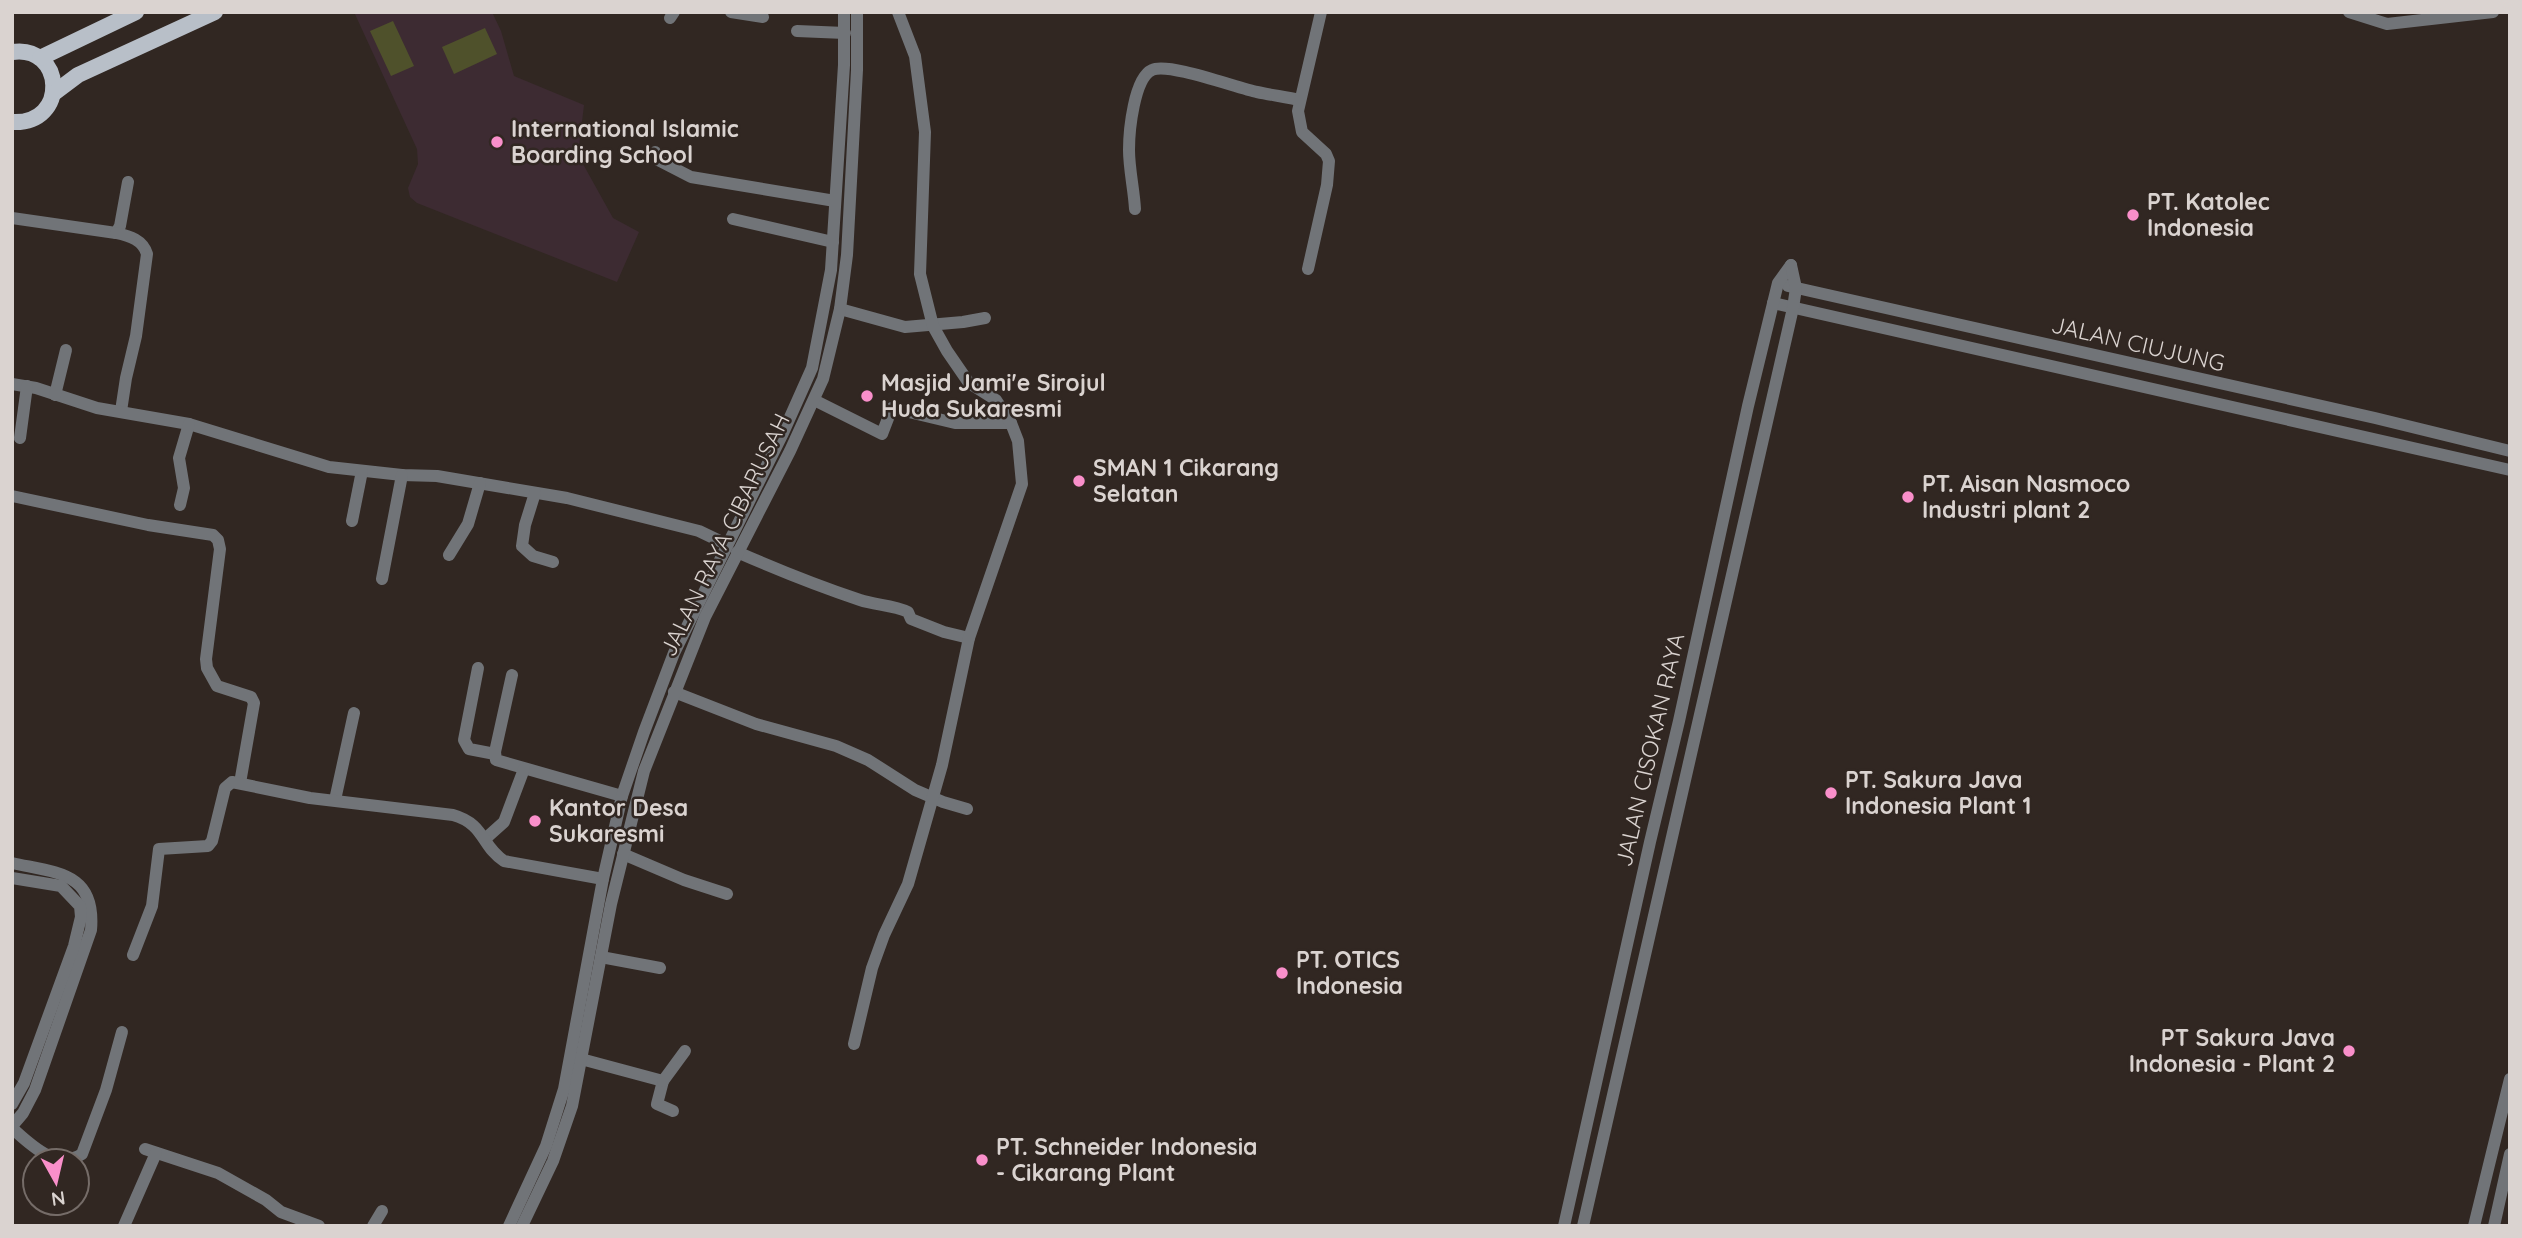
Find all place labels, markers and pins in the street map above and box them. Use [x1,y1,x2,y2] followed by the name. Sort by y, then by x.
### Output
[511,114,739,169] place label: International Islamic Boarding School
[489,134,505,150] marker: International Islamic Boarding School
[2147,187,2270,242] place label: PT. Katolec Indonesia
[2125,207,2141,223] marker: PT. Katolec Indonesia
[881,368,1106,423] place label: Masjid Jami'e Sirojul Huda Sukaresmi
[859,388,875,404] marker: Masjid Jami'e Sirojul Huda Sukaresmi
[1093,453,1279,508] place label: SMAN 1 Cikarang Selatan
[1922,469,2130,524] place label: PT. Aisan Nasmoco Industri plant 2
[1071,473,1087,489] marker: SMAN 1 Cikarang Selatan
[1900,489,1916,505] marker: PT. Aisan Nasmoco Industri plant 2
[1845,765,2032,820] place label: PT. Sakura Java Indonesia Plant 1
[1823,785,1839,801] marker: PT. Sakura Java Indonesia Plant 1
[549,793,688,848] place label: Kantor Desa Sukaresmi
[527,813,543,829] marker: Kantor Desa Sukaresmi
[1296,945,1403,1000] place label: PT. OTICS Indonesia
[1274,965,1290,981] marker: PT. OTICS Indonesia
[2129,1023,2335,1078] place label: PT Sakura Java Indonesia - Plant 2
[2341,1043,2357,1059] marker: PT Sakura Java Indonesia - Plant 2
[996,1132,1258,1187] place label: PT. Schneider Indonesia - Cikarang Plant
[974,1152,990,1168] marker: PT. Schneider Indonesia - Cikarang Plant

